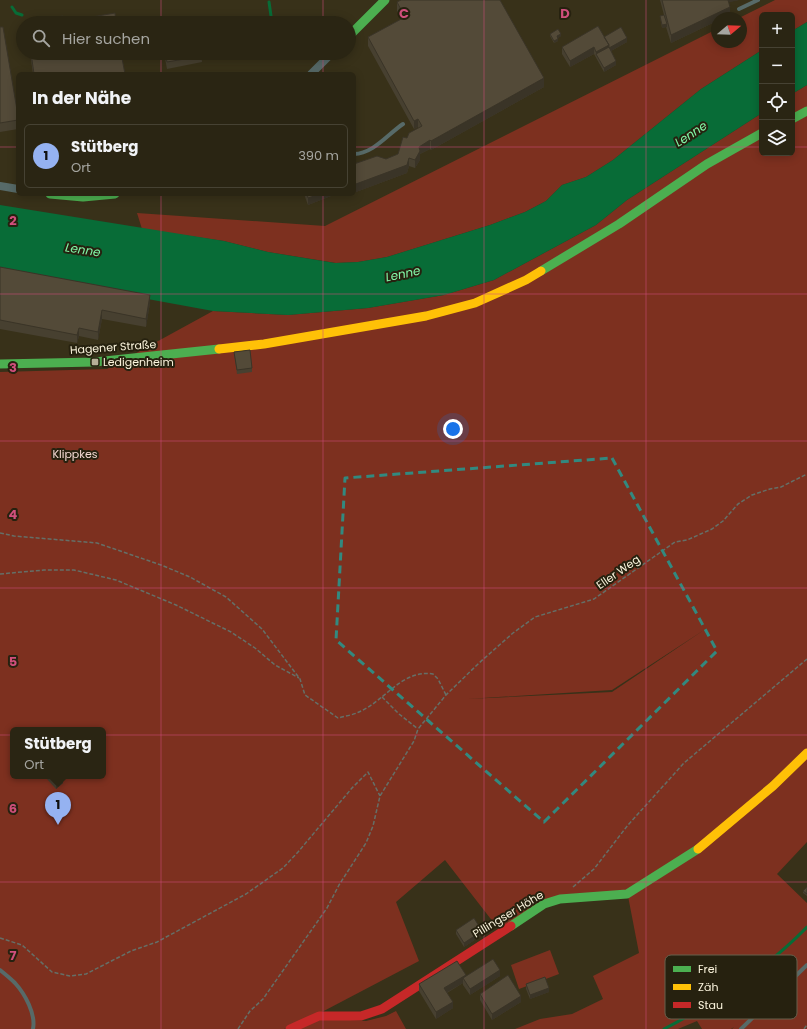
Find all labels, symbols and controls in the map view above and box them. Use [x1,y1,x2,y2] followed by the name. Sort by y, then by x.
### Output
[399,4,409,23] text: C
[560,4,570,23] text: D
[711,12,747,48] north arrow
[759,12,795,156] map controls
[759,12,795,48] button: +
[16,16,356,60] search box
[30,27,52,49] icon: search
[62,28,150,49] text: Hier suchen
[759,48,795,84] button: −
[759,84,795,120] button: locate
[32,86,131,110] text: In der Nähe
[671,117,711,150] water label: Lenne
[759,120,795,156] button: layers
[71,136,139,157] text: Stütberg
[44,146,48,165] text: 1
[298,146,339,165] text: 390 m
[71,158,91,177] text: Ort
[9,211,17,230] text: 2
[64,238,102,261] water label: Lenne
[384,261,423,286] water label: Lenne
[69,336,157,358] street label: Hagener Straße
[103,354,174,370] place label: Ledigenheim
[90,357,100,367] marker: Ledigenheim
[9,358,17,377] text: 3
[443,419,463,439] your location
[52,446,98,462] park label: Klippkes
[9,505,18,524] text: 4
[593,551,643,593] street label: Eller Weg
[9,652,17,671] text: 5
[10,727,106,779] popup
[24,733,92,754] text: Stütberg
[24,755,44,774] text: Ort
[45,792,71,825] pin: 1
[9,799,17,818] text: 6
[470,887,546,941] street label: Pillingser Höhe
[10,946,17,965] text: 7
[665,955,797,1019] legend
[698,961,717,977] text: Frei
[698,979,718,995] text: Zäh
[698,997,723,1013] text: Stau

